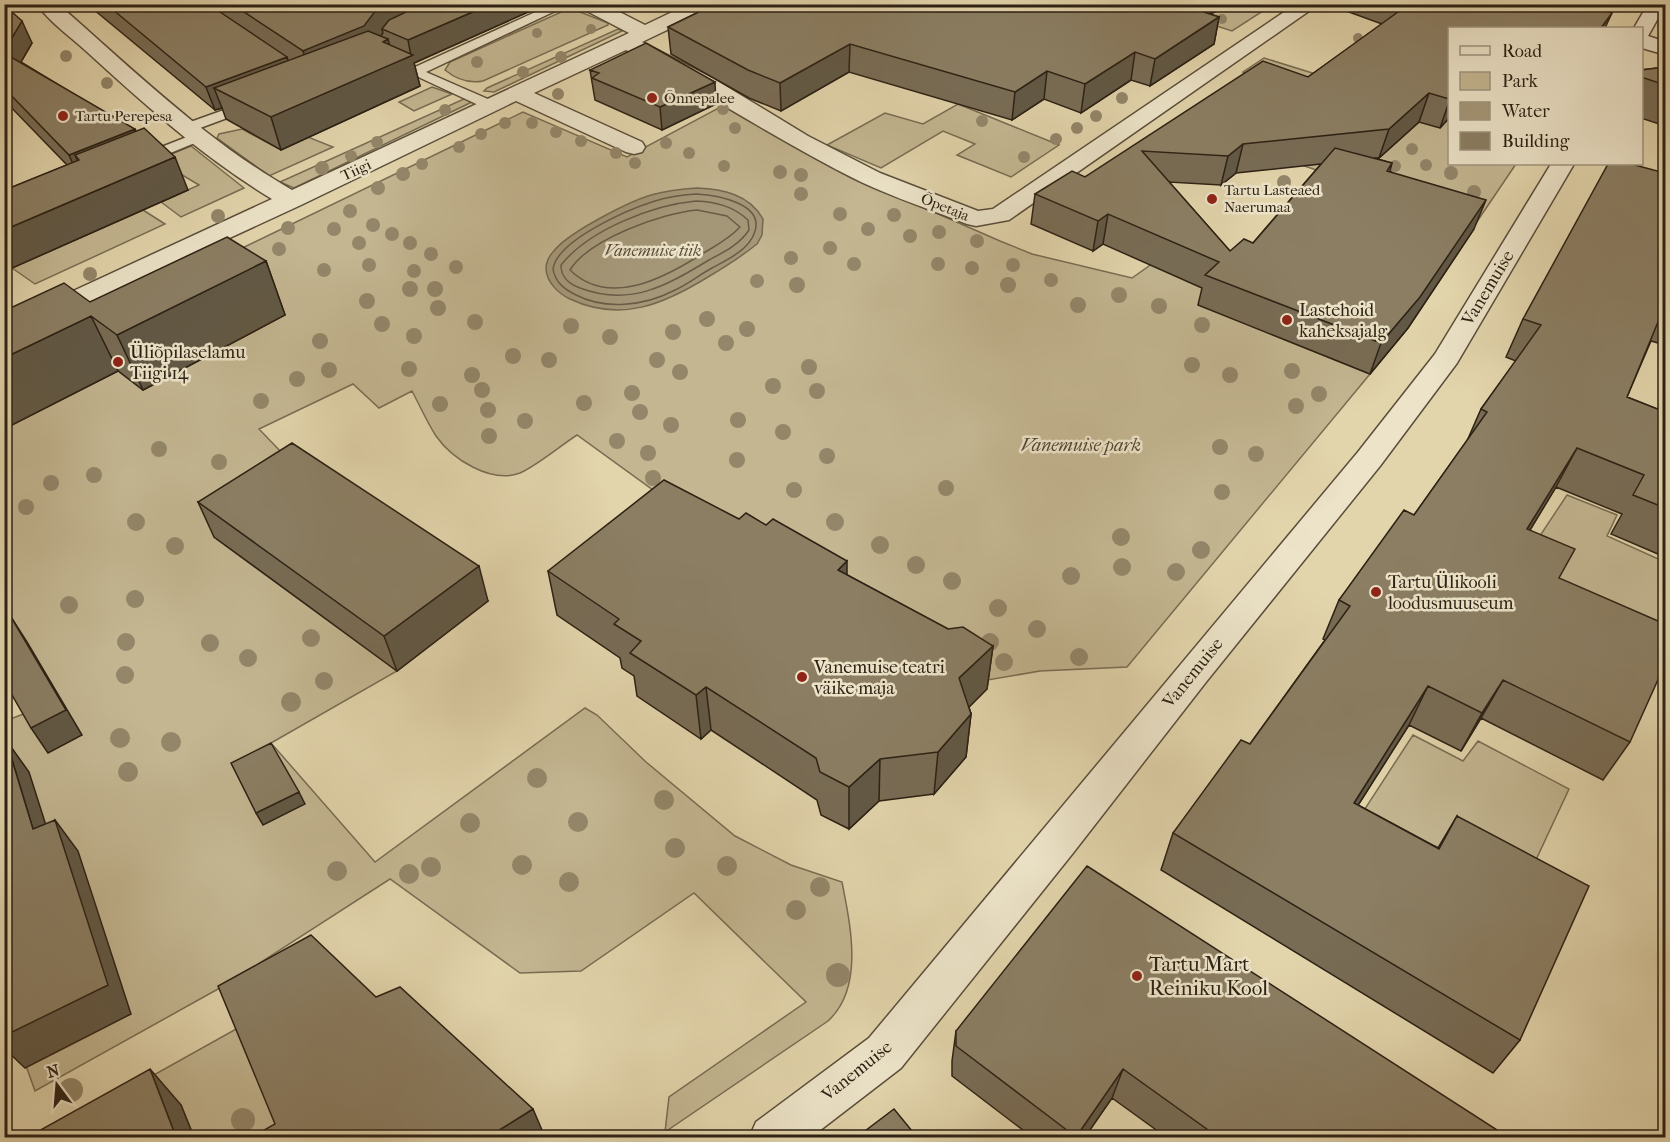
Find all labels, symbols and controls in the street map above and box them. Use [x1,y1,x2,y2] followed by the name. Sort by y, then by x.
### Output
[1448,27,1643,165] legend
[1502,41,1542,62] text: Road
[1502,71,1539,92] text: Park
[664,89,735,107] place label: Õnnepalee
[645,91,659,105] marker: Õnnepalee
[1501,101,1550,122] text: Water
[75,107,173,125] place label: Tartu Perepesa
[56,109,70,123] marker: Tartu Perepesa
[1502,131,1570,152] text: Building
[338,155,374,185] street label: Tiigi
[1224,181,1321,216] place label: Tartu Lasteaed Naerumaa
[918,189,973,225] street label: Õpetaja
[1205,192,1219,206] marker: Tartu Lasteaed Naerumaa
[605,241,701,260] water label: Vanemuise tiik
[1457,247,1519,330] street label: Vanemuise
[1299,300,1387,342] place label: Lastehoid kaheksajalg
[1280,313,1294,327] marker: Lastehoid kaheksajalg
[130,341,245,384] place label: Üliõpilaselamu Tiigi 14
[111,355,125,369] marker: Üliõpilaselamu Tiigi 14
[1021,435,1141,456] park label: Vanemuise park
[1387,571,1513,614] place label: Tartu Ülikooli loodusmuuseum
[1369,585,1383,599] marker: Tartu Ülikooli loodusmuuseum
[1158,634,1228,713] street label: Vanemuise
[813,657,946,699] place label: Vanemuise teatri väike maja
[795,670,809,684] marker: Vanemuise teatri väike maja
[1149,952,1268,1000] place label: Tartu Mart Reiniku Kool
[1130,969,1144,983] marker: Tartu Mart Reiniku Kool
[817,1036,896,1106] street label: Vanemuise
[27,1055,87,1115] north arrow
[45,1060,62,1082] text: N

